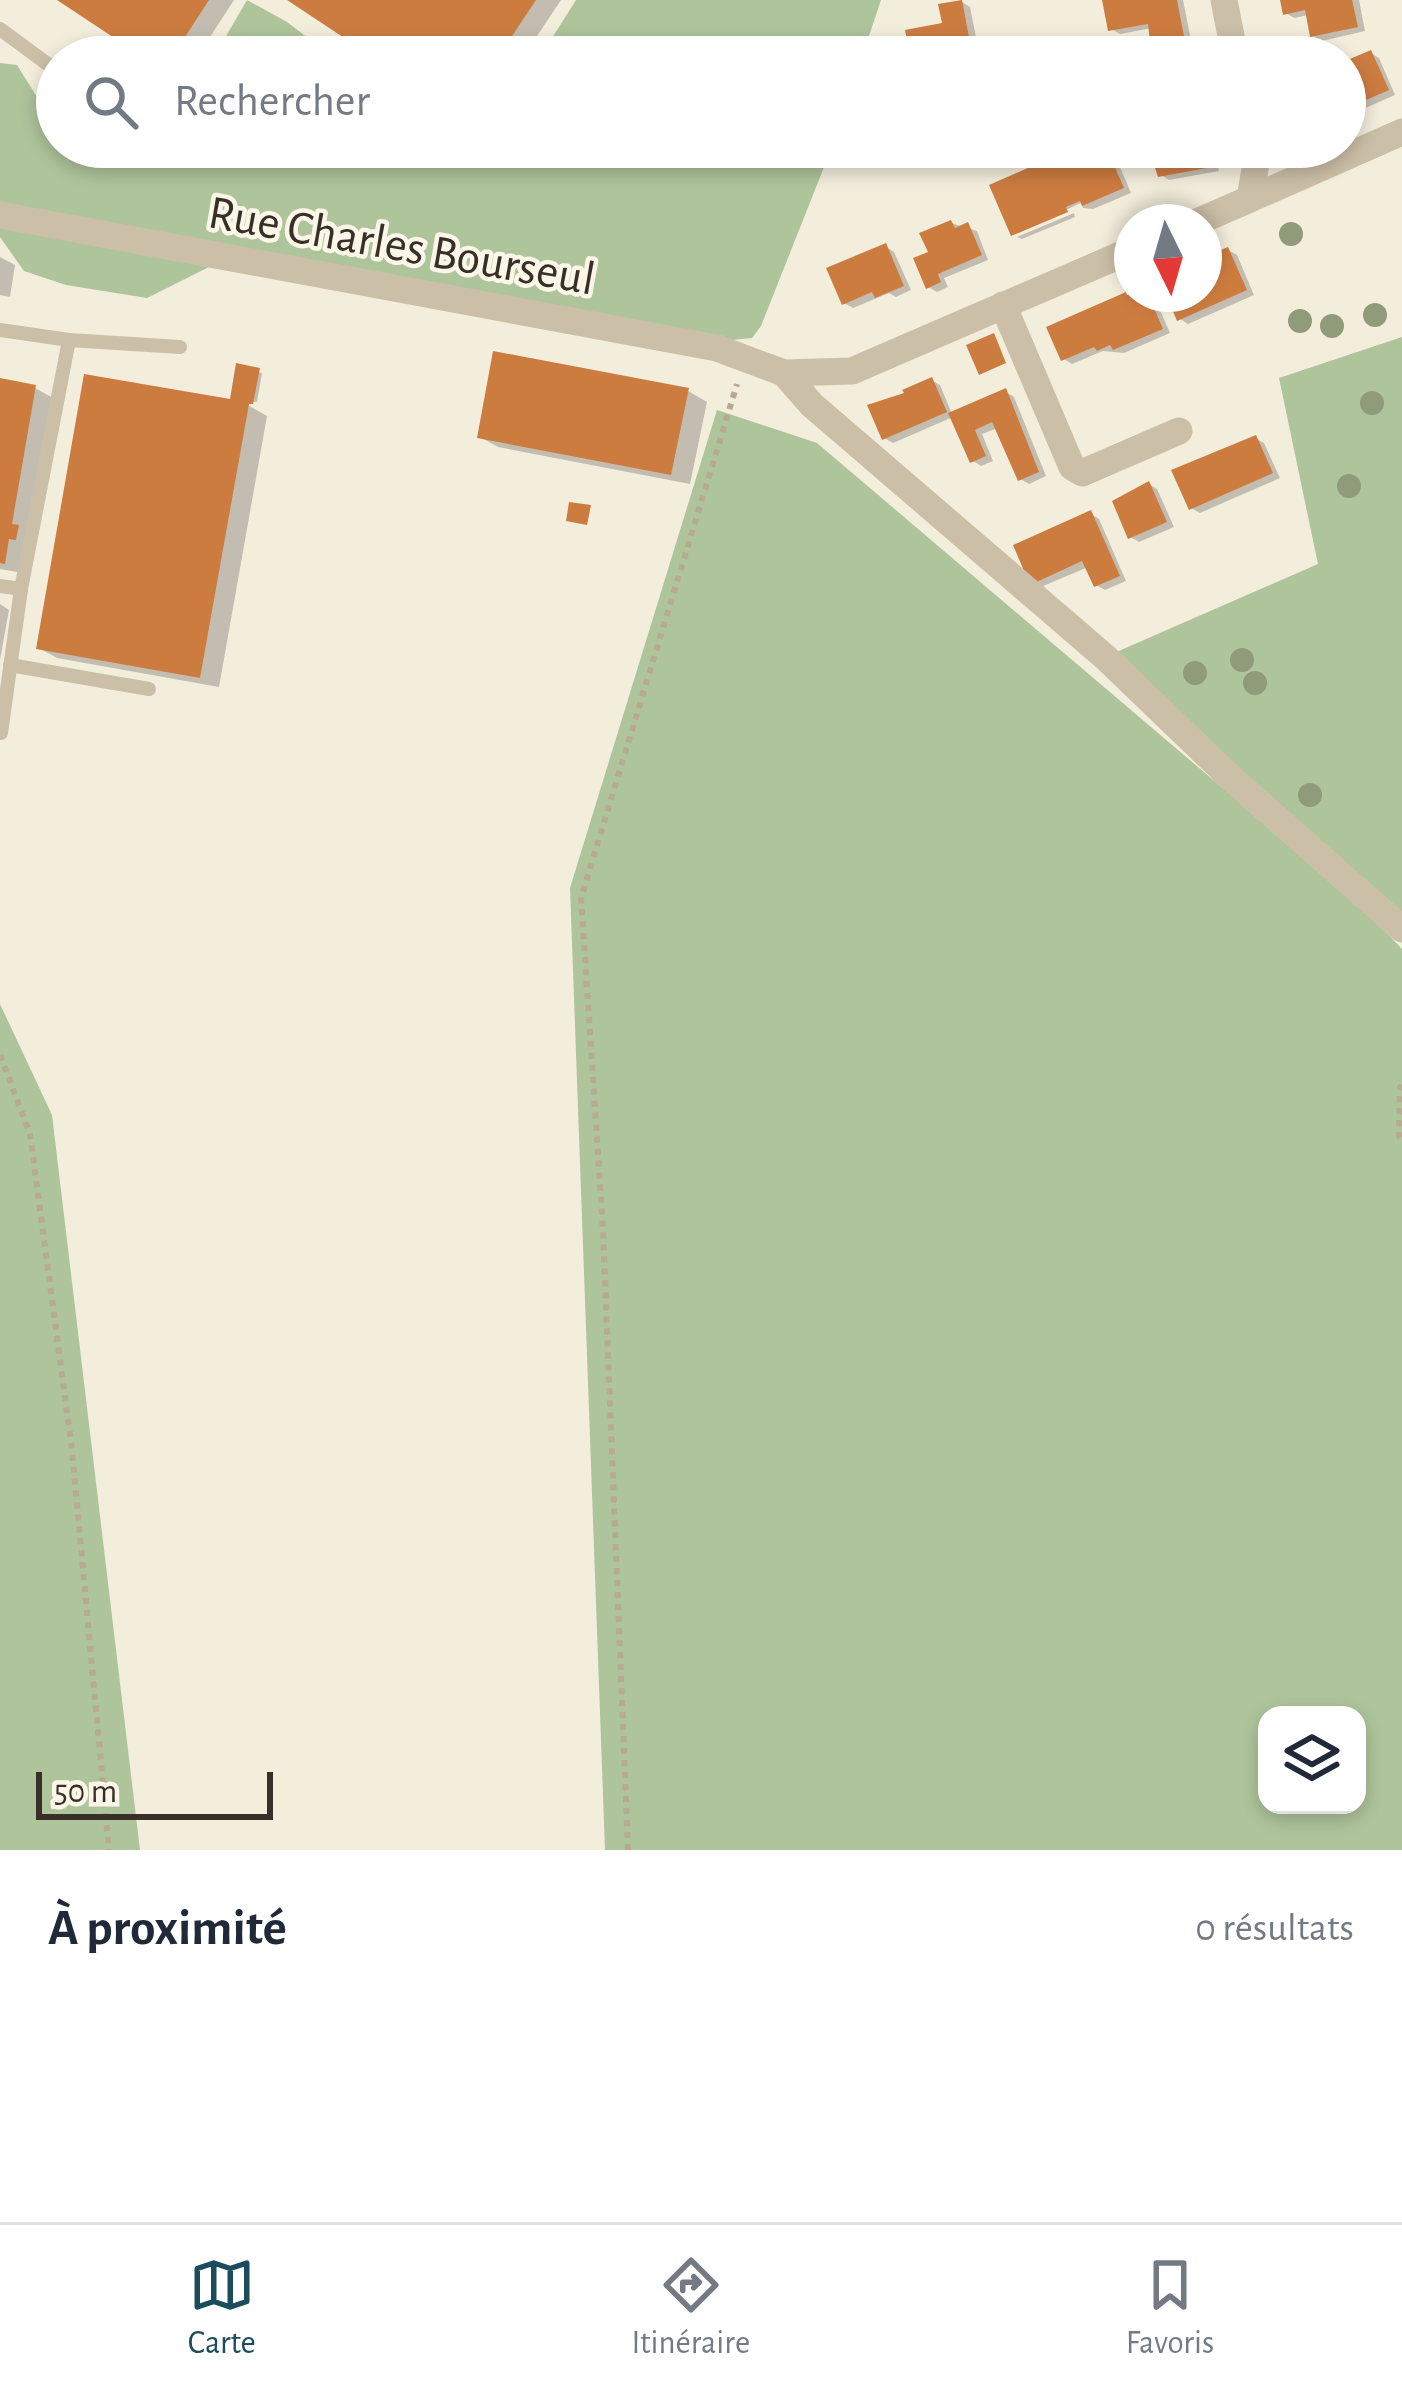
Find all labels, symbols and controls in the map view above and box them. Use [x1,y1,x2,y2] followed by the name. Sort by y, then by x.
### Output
[36,36,1366,168] search box
[78,69,144,135] icon: search
[174,79,370,124] text: Rechercher
[204,189,598,305] street label: Rue Charles Bourseul
[1114,204,1222,312] north arrow
[1258,1706,1366,1814] map controls
[1258,1706,1366,1814] button: layers
[36,1766,273,1819] scale bar
[54,1776,117,1809] text: 50 m
[48,1903,287,1954] text: À proximité
[1195,1909,1354,1948] text: 0 résultats
[188,2252,256,2364] tab: Carte
[631,2252,750,2364] tab: Itinéraire
[1126,2252,1214,2364] tab: Favoris

